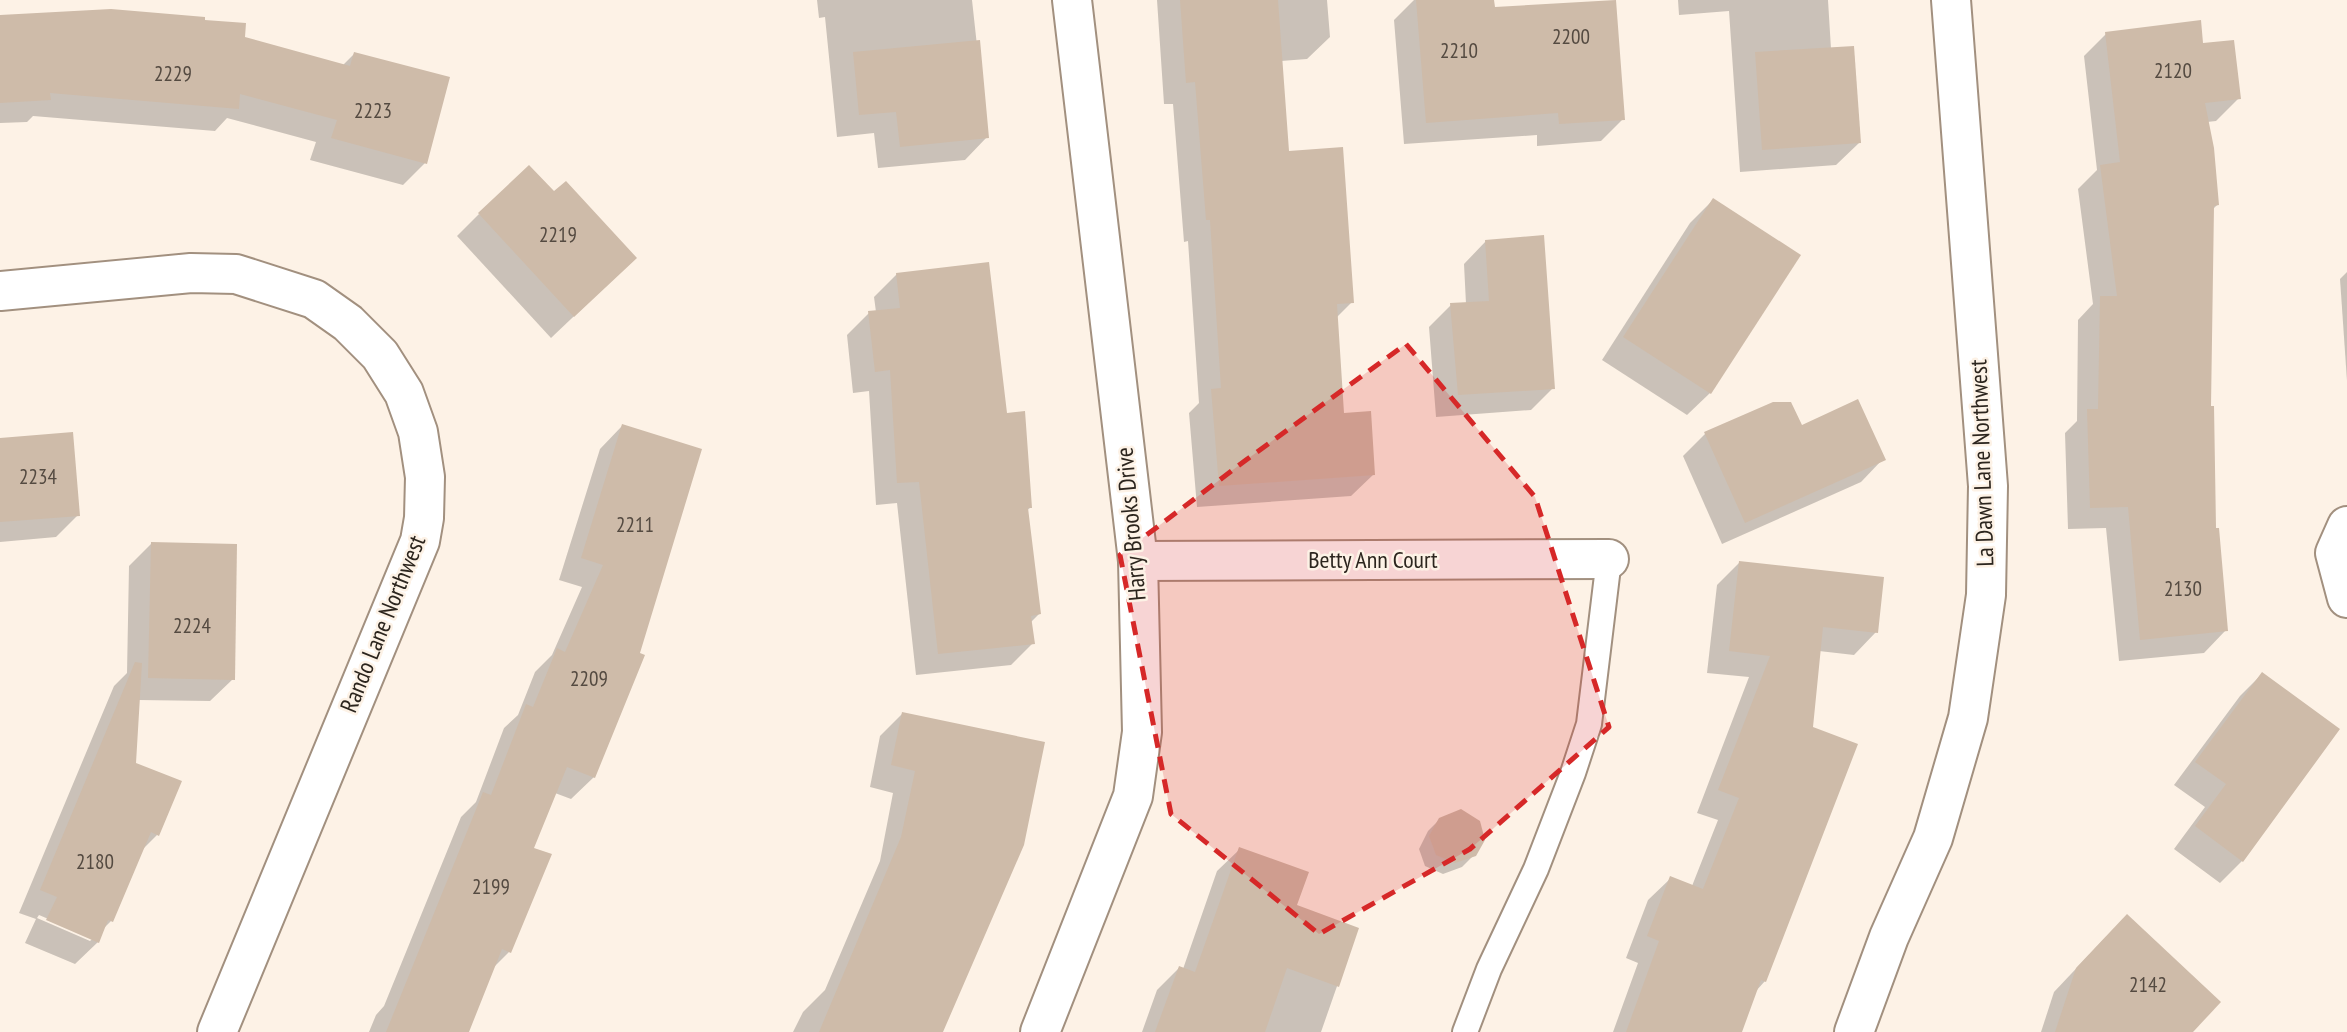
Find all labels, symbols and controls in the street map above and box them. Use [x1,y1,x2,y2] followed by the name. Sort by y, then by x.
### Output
[1552,23,1590,50] house number: 2200
[1440,37,1478,64] house number: 2210
[2154,57,2192,84] house number: 2120
[154,60,192,87] house number: 2229
[354,97,392,124] house number: 2223
[539,221,577,248] house number: 2219
[1962,359,2001,567] street label: La Dawn Lane Northwest
[1108,446,1153,602] street label: Harry Brooks Drive
[19,463,57,490] house number: 2234
[616,511,654,538] house number: 2211
[333,530,432,717] street label: Rando Lane Northwest
[1308,544,1438,575] street label: Betty Ann Court
[2164,575,2202,602] house number: 2130
[173,612,211,639] house number: 2224
[570,665,608,692] house number: 2209
[76,848,114,875] house number: 2180
[472,873,510,900] house number: 2199
[2129,971,2167,998] house number: 2142

